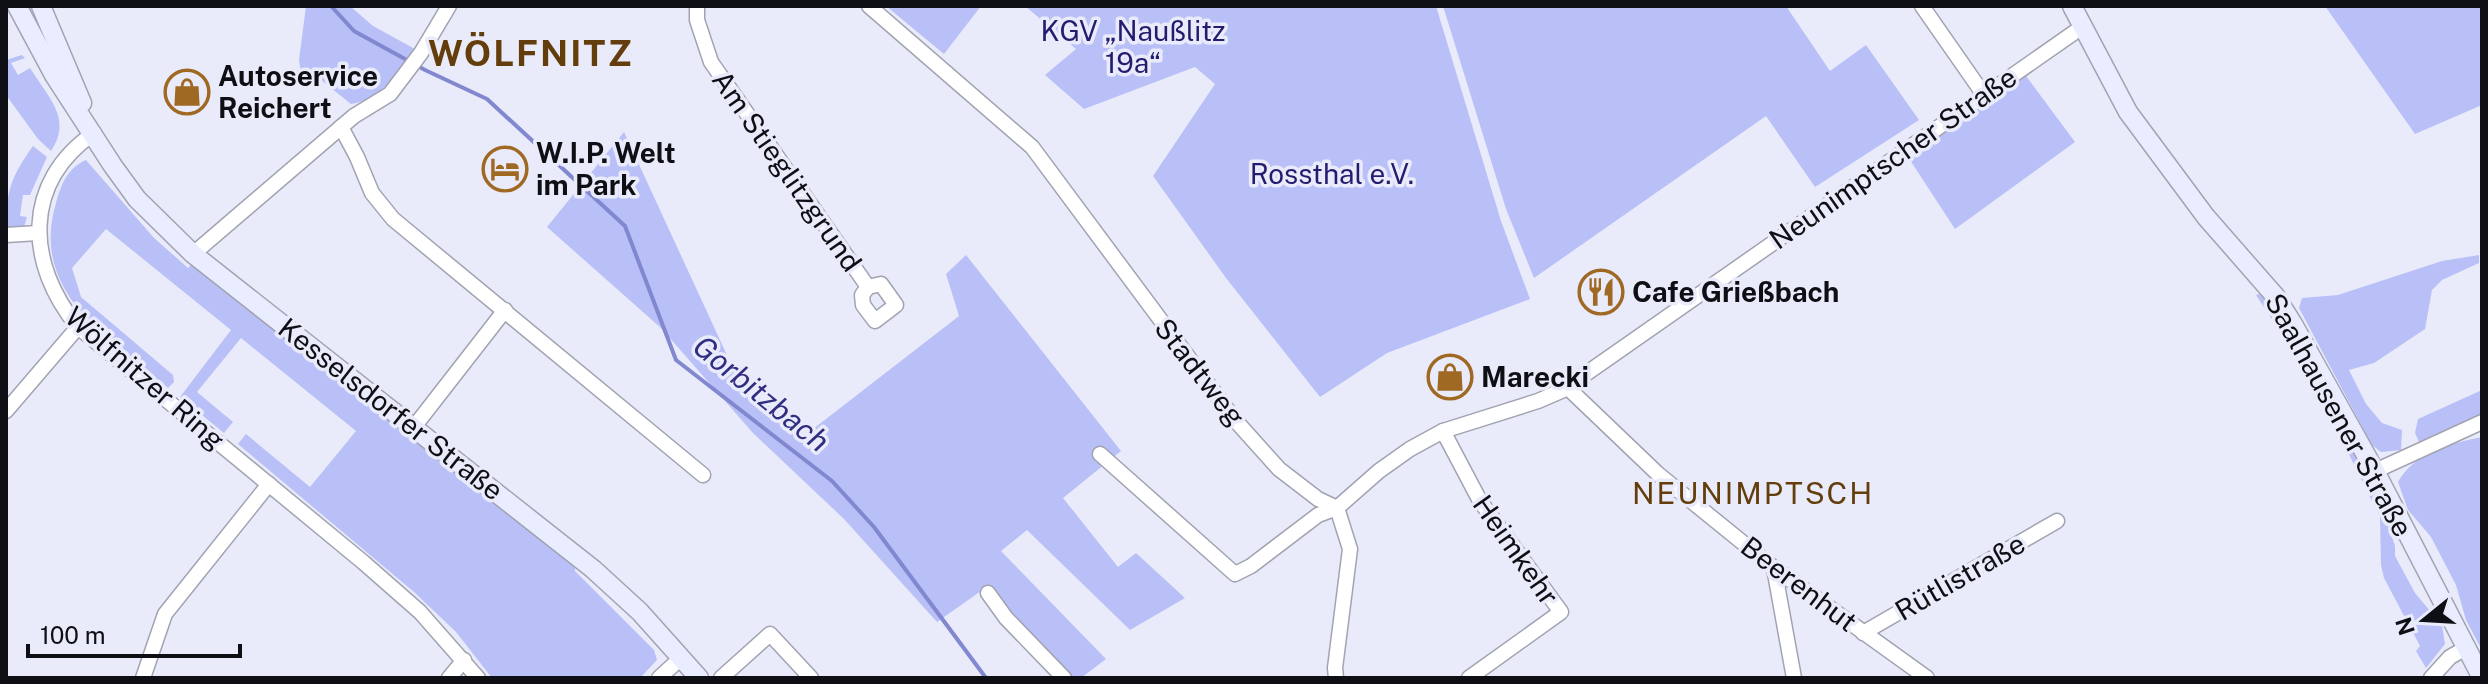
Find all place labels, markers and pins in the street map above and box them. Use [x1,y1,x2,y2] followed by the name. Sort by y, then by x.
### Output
[218,59,378,124] place label: Autoservice Reichert
[163,68,211,116] shop icon: Autoservice Reichert
[536,136,676,201] place label: W.I.P. Welt im Park
[481,145,529,193] hotel icon: W.I.P. Welt im Park
[1577,268,1625,316] restaurant icon: Cafe Grießbach
[1632,275,1839,308] place label: Cafe Grießbach
[1426,353,1474,401] shop icon: Marecki
[1481,360,1589,393] place label: Marecki

